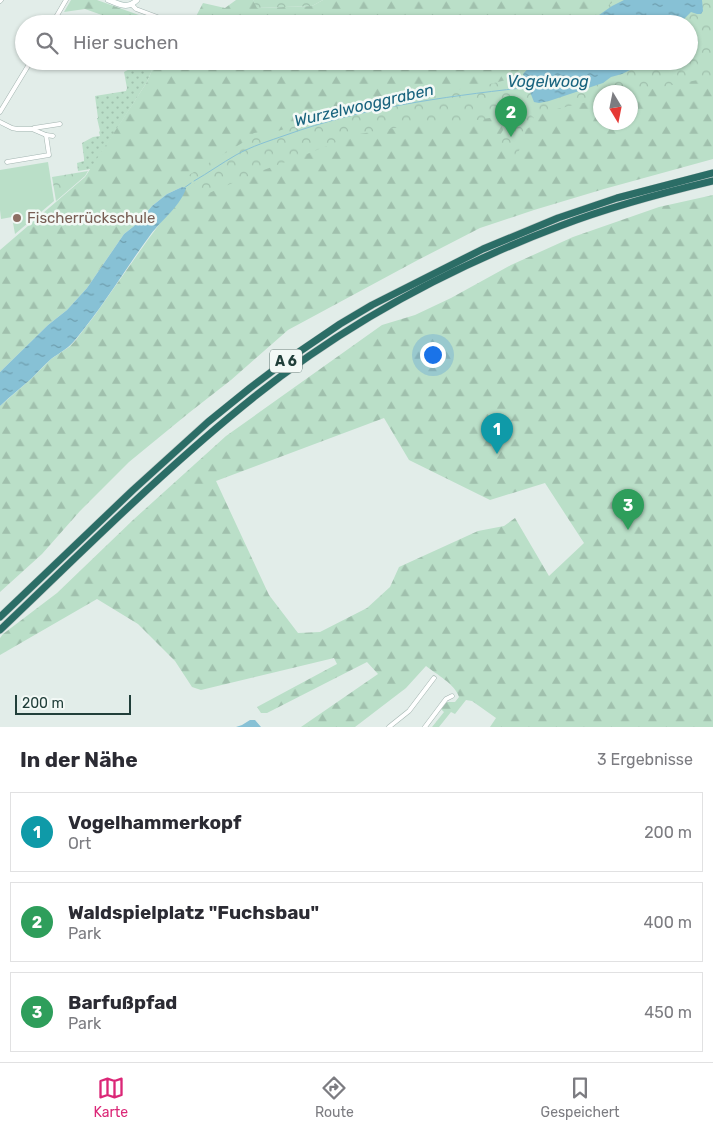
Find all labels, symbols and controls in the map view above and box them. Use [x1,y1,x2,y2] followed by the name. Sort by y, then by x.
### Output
[15,15,698,70] search box
[33,29,61,57] icon: search
[73,31,179,54] text: Hier suchen
[507,72,589,91] water label: Vogelwoog
[292,80,436,130] water label: Wurzelwooggraben
[593,85,638,130] north arrow
[495,96,527,137] pin: 2
[27,209,155,227] place label: Fischerrückschule
[11,212,23,224] marker: Fischerrückschule
[420,342,446,368] your location
[270,350,302,372] road number: A 6
[481,413,513,454] pin: 1
[612,489,644,530] pin: 3
[15,692,131,715] scale bar
[22,695,64,712] text: 200 m
[20,747,138,772] text: In der Nähe
[597,750,693,769] text: 3 Ergebnisse
[68,811,241,834] text: Vogelhammerkopf
[33,823,41,842] text: 1
[644,823,692,842] text: 200 m
[68,834,91,853] text: Ort
[68,901,319,924] text: Waldspielplatz "Fuchsbau"
[32,913,42,932] text: 2
[644,913,692,932] text: 400 m
[68,924,101,943] text: Park
[68,991,177,1014] text: Barfußpfad
[32,1003,42,1022] text: 3
[644,1003,692,1022] text: 450 m
[68,1014,101,1033] text: Park
[93,1074,128,1121] tab: Karte
[315,1074,354,1121] tab: Route
[541,1074,620,1121] tab: Gespeichert

